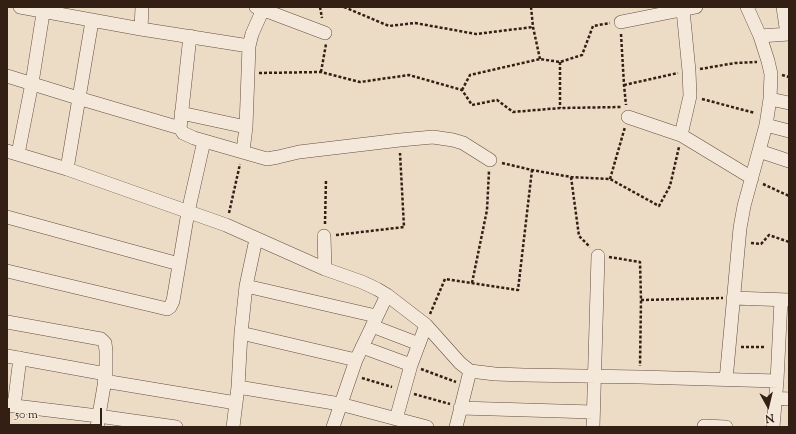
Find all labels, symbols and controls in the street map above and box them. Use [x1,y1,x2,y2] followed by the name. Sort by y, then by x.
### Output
[748,386,788,426] north arrow
[10,400,104,426] scale bar
[15,406,38,424] text: 50 m
[764,409,775,426] text: N

